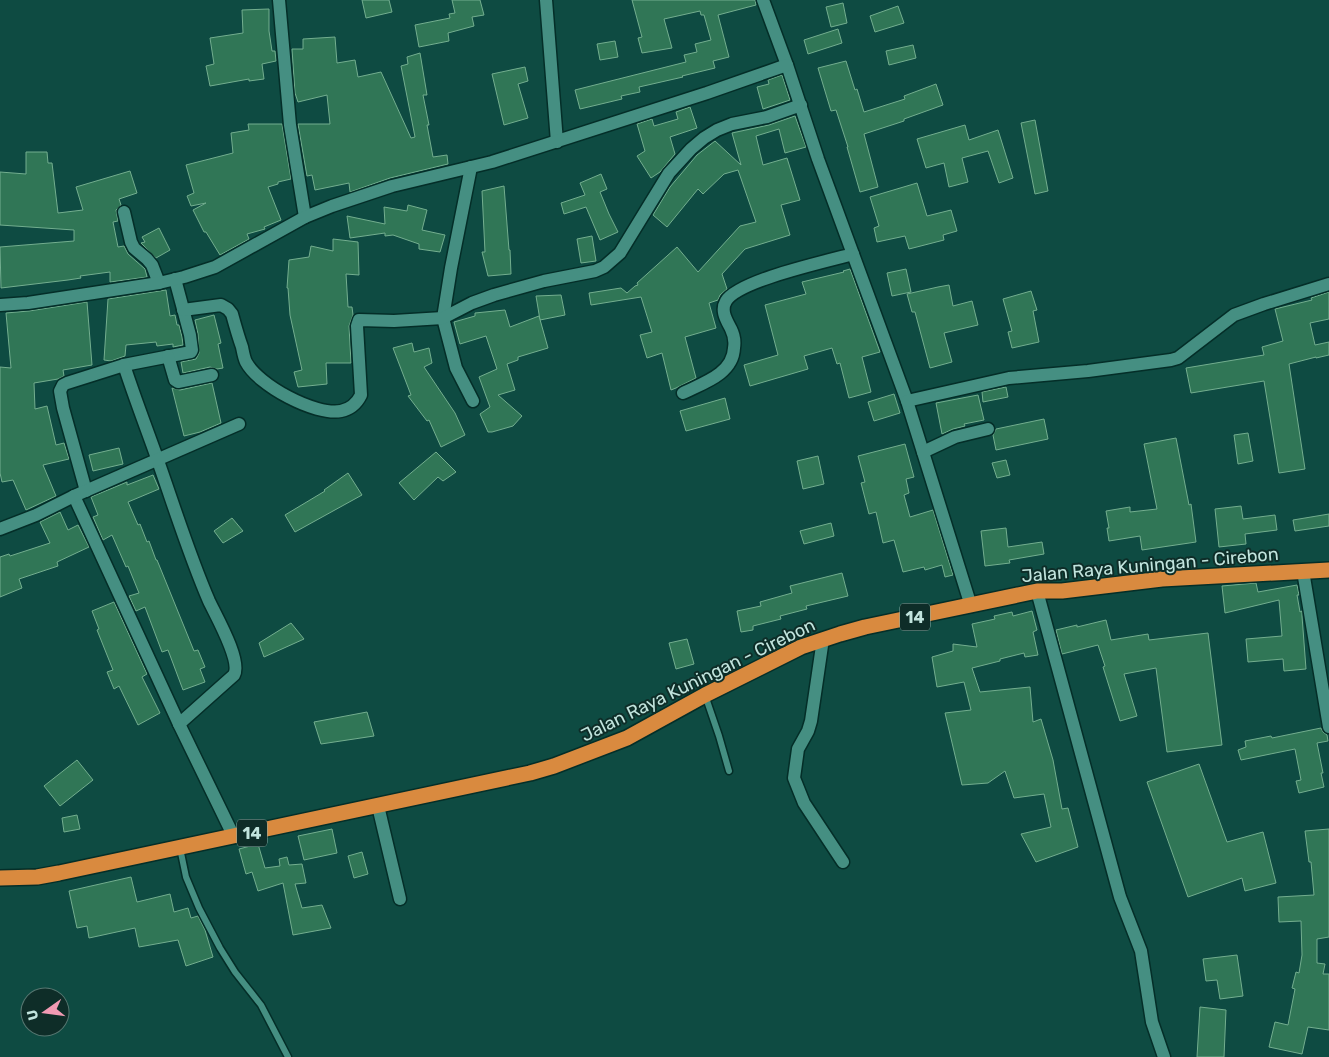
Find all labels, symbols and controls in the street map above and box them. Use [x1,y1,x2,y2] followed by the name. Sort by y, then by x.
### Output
[1021,543,1279,587] street label: Jalan Raya Kuningan - Cirebon
[900,604,930,630] road number: 14
[577,614,819,746] street label: Jalan Raya Kuningan - Cirebon
[237,820,267,846] road number: 14
[20,987,70,1037] north arrow
[23,1008,42,1022] text: U

